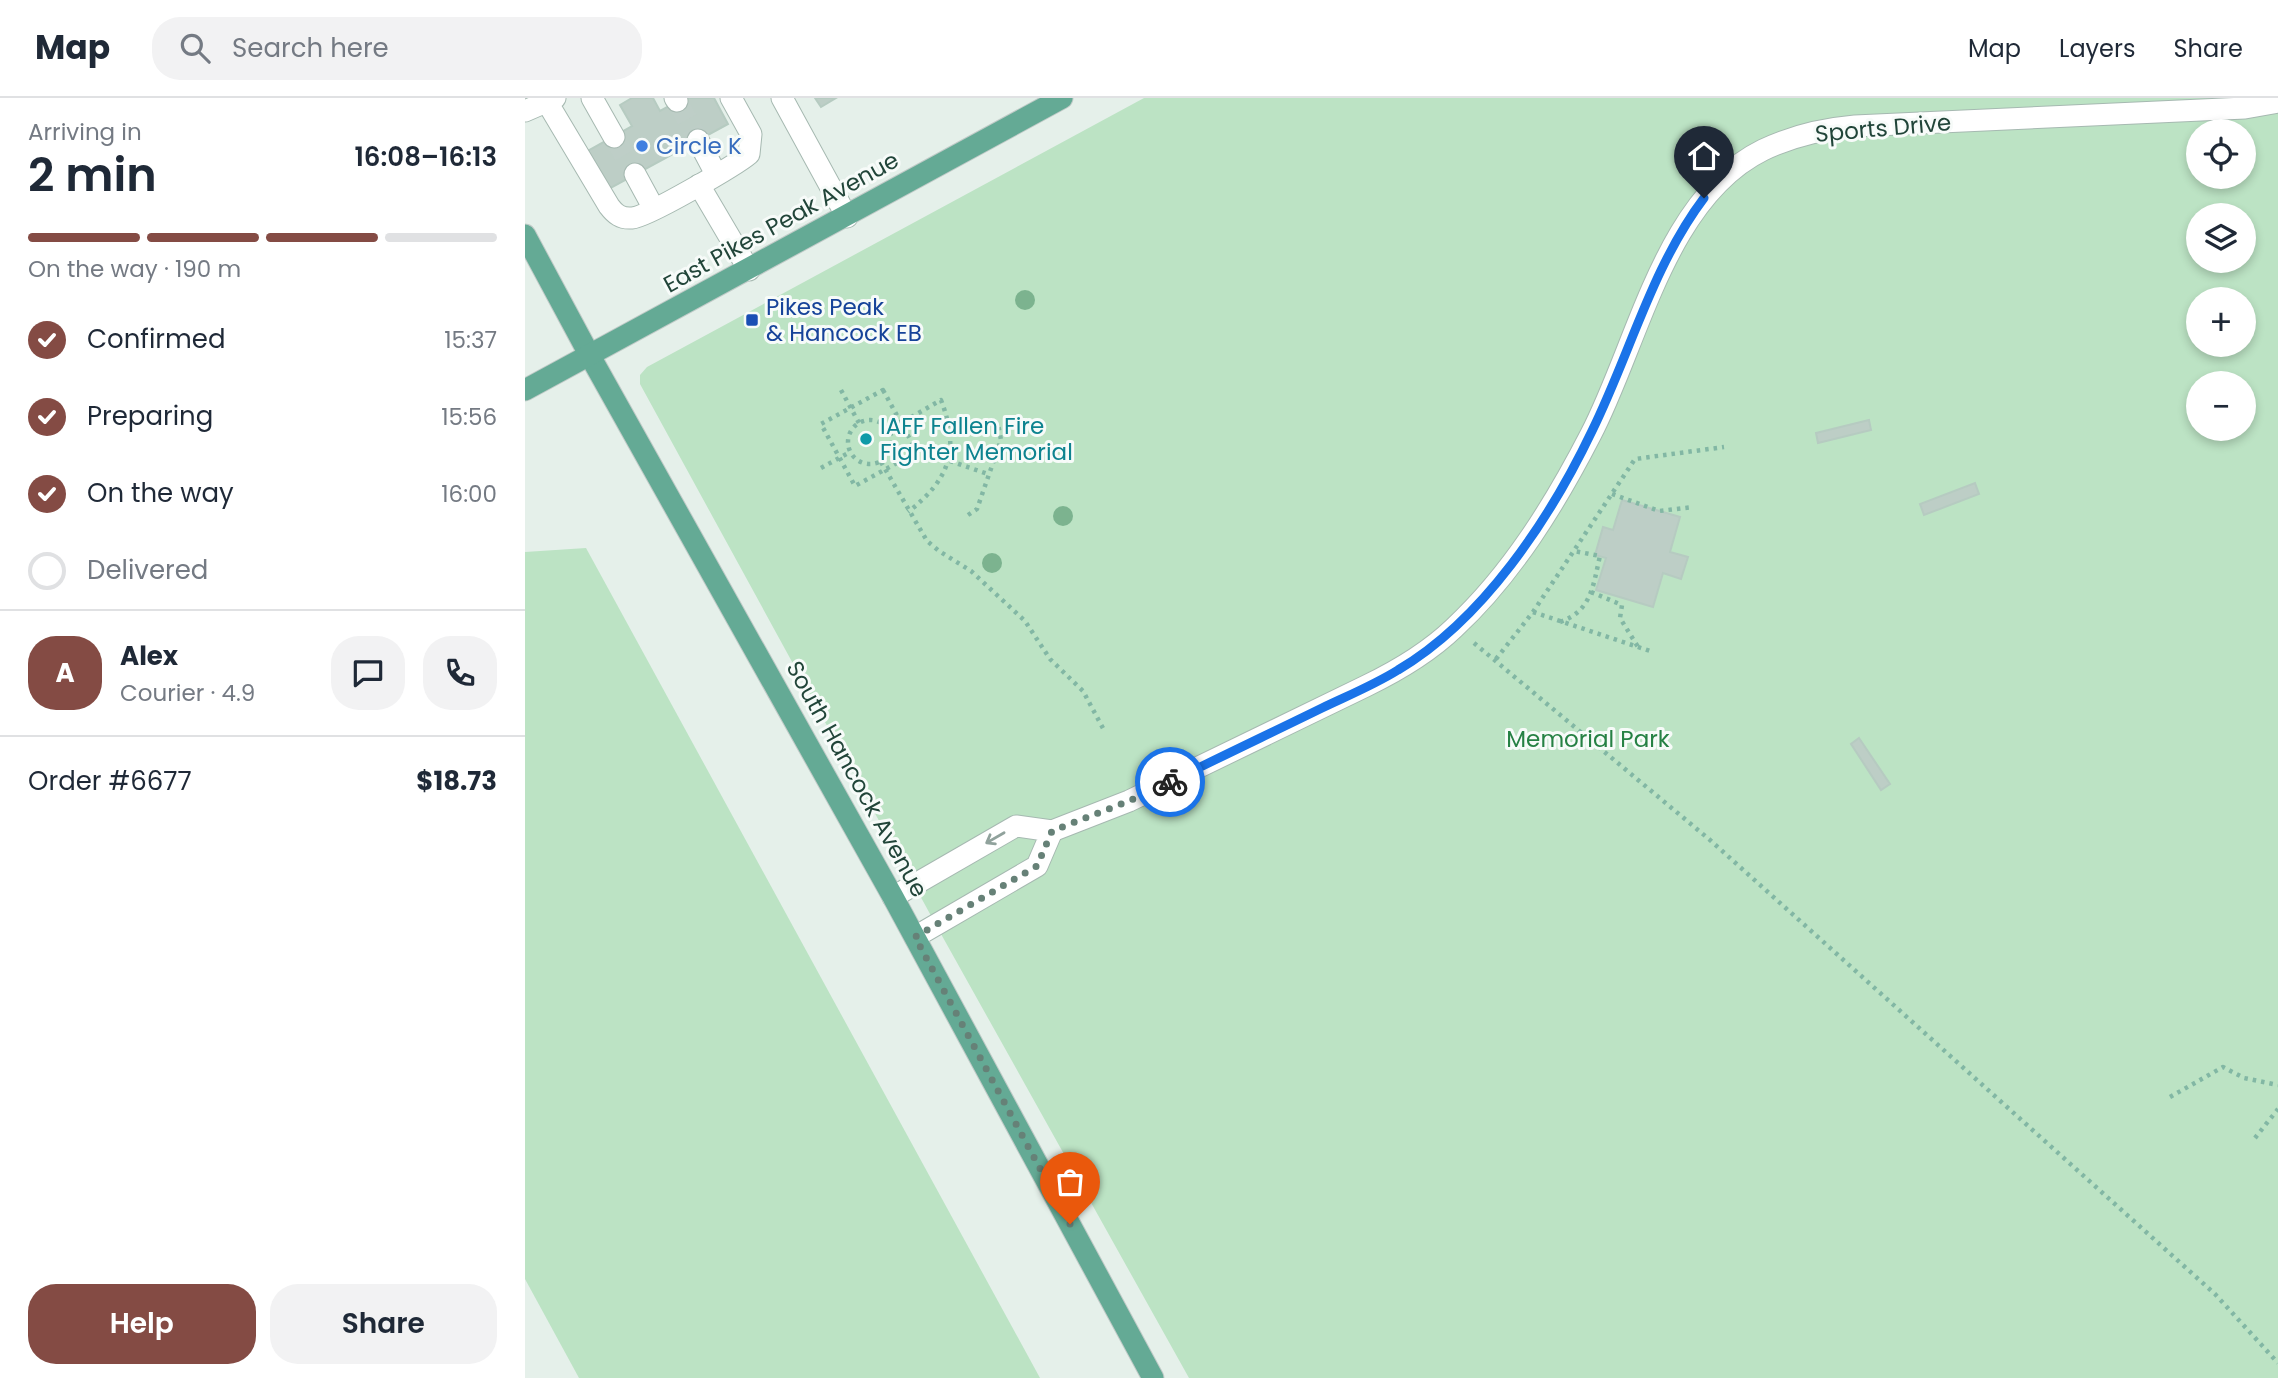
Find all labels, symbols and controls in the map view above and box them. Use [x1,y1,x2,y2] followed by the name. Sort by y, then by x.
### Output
[152,17,642,80] search box
[35,24,110,71] text: Map
[176,29,214,67] icon: search
[232,30,389,66] text: Search here
[1968,32,2021,65] text: Map
[2059,32,2135,65] text: Layers
[2173,32,2243,65] text: Share
[1814,106,1952,150] street label: Sports Drive
[28,116,142,148] text: Arriving in
[2186,119,2256,441] map controls
[2186,119,2256,189] button: locate
[1674,126,1734,198] pin
[656,130,742,162] place label: Circle K
[1685,137,1723,175] icon: home
[634,138,650,154] marker: Circle K
[354,139,497,175] text: 16:08–16:13
[28,143,157,207] text: 2 min
[658,144,904,300] street label: East Pikes Peak Avenue
[2186,203,2256,273] button: layers
[28,253,241,285] text: On the way · 190 m
[2186,287,2256,357] button: +
[766,291,922,349] place label: Pikes Peak & Hancock EB
[744,312,760,328] marker: Pikes Peak & Hancock EB
[28,321,66,359] icon: check
[87,321,225,357] text: Confirmed
[444,324,497,356] text: 15:37
[2186,371,2256,441] button: −
[28,398,66,436] icon: check
[87,398,213,434] text: Preparing
[441,401,497,433] text: 15:56
[880,410,1073,468] place label: IAFF Fallen Fire Fighter Memorial
[858,431,874,447] marker: IAFF Fallen Fire Fighter Memorial
[28,475,66,513] icon: check
[87,475,234,511] text: On the way
[441,478,497,510] text: 16:00
[87,552,208,588] text: Delivered
[331,636,405,710] button: chat
[423,636,497,710] button: phone
[120,638,178,674] text: Alex
[55,655,75,691] text: A
[779,655,935,903] street label: South Hancock Avenue
[120,677,255,709] text: Courier · 4.9
[1506,723,1670,755] park label: Memorial Park
[1135,747,1205,817] courier
[28,763,192,799] text: Order #6677
[416,763,497,799] text: $18.73
[1151,763,1189,801] icon: bike
[985,832,1006,845] one-way arrow
[1040,1152,1100,1224] pin
[1051,1163,1089,1201] icon: bag
[28,1284,256,1364] button: Help
[270,1284,497,1364] button: Share

